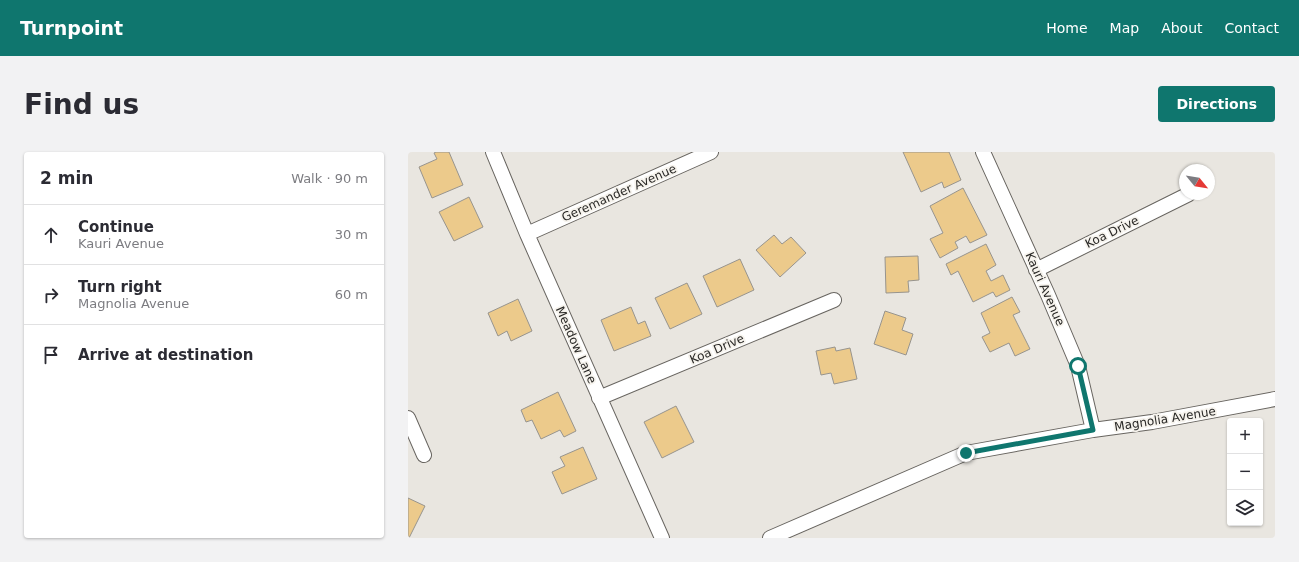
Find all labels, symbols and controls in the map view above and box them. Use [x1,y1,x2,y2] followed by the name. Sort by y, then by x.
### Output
[20,17,123,39] text: Turnpoint
[1046,20,1088,36] text: Home
[1110,20,1139,36] text: Map
[1161,20,1203,36] text: About
[1225,20,1279,36] text: Contact
[1158,86,1275,122] button: Directions
[24,88,139,121] text: Find us
[560,161,678,225] street label: Geremander Avenue
[1179,164,1215,200] north arrow
[40,168,93,188] text: 2 min
[291,171,368,186] text: Walk · 90 m
[1083,213,1141,251] street label: Koa Drive
[78,218,154,236] text: Continue
[40,224,62,246] icon: ahead
[335,227,368,242] text: 30 m
[78,236,164,251] text: Kauri Avenue
[1022,250,1068,328] street label: Kauri Avenue
[78,278,162,296] text: Turn right
[40,284,62,306] icon: right
[335,287,368,302] text: 60 m
[78,296,189,311] text: Magnolia Avenue
[553,304,599,386] street label: Meadow Lane
[688,331,746,367] street label: Koa Drive
[40,344,62,366] icon: arrive
[78,346,253,364] text: Arrive at destination
[1069,357,1087,375] route start
[1113,404,1217,434] street label: Magnolia Avenue
[1227,418,1263,526] map controls
[1227,418,1263,454] button: +
[957,444,975,462] route end
[1227,454,1263,490] button: −
[1227,490,1263,526] button: layers

